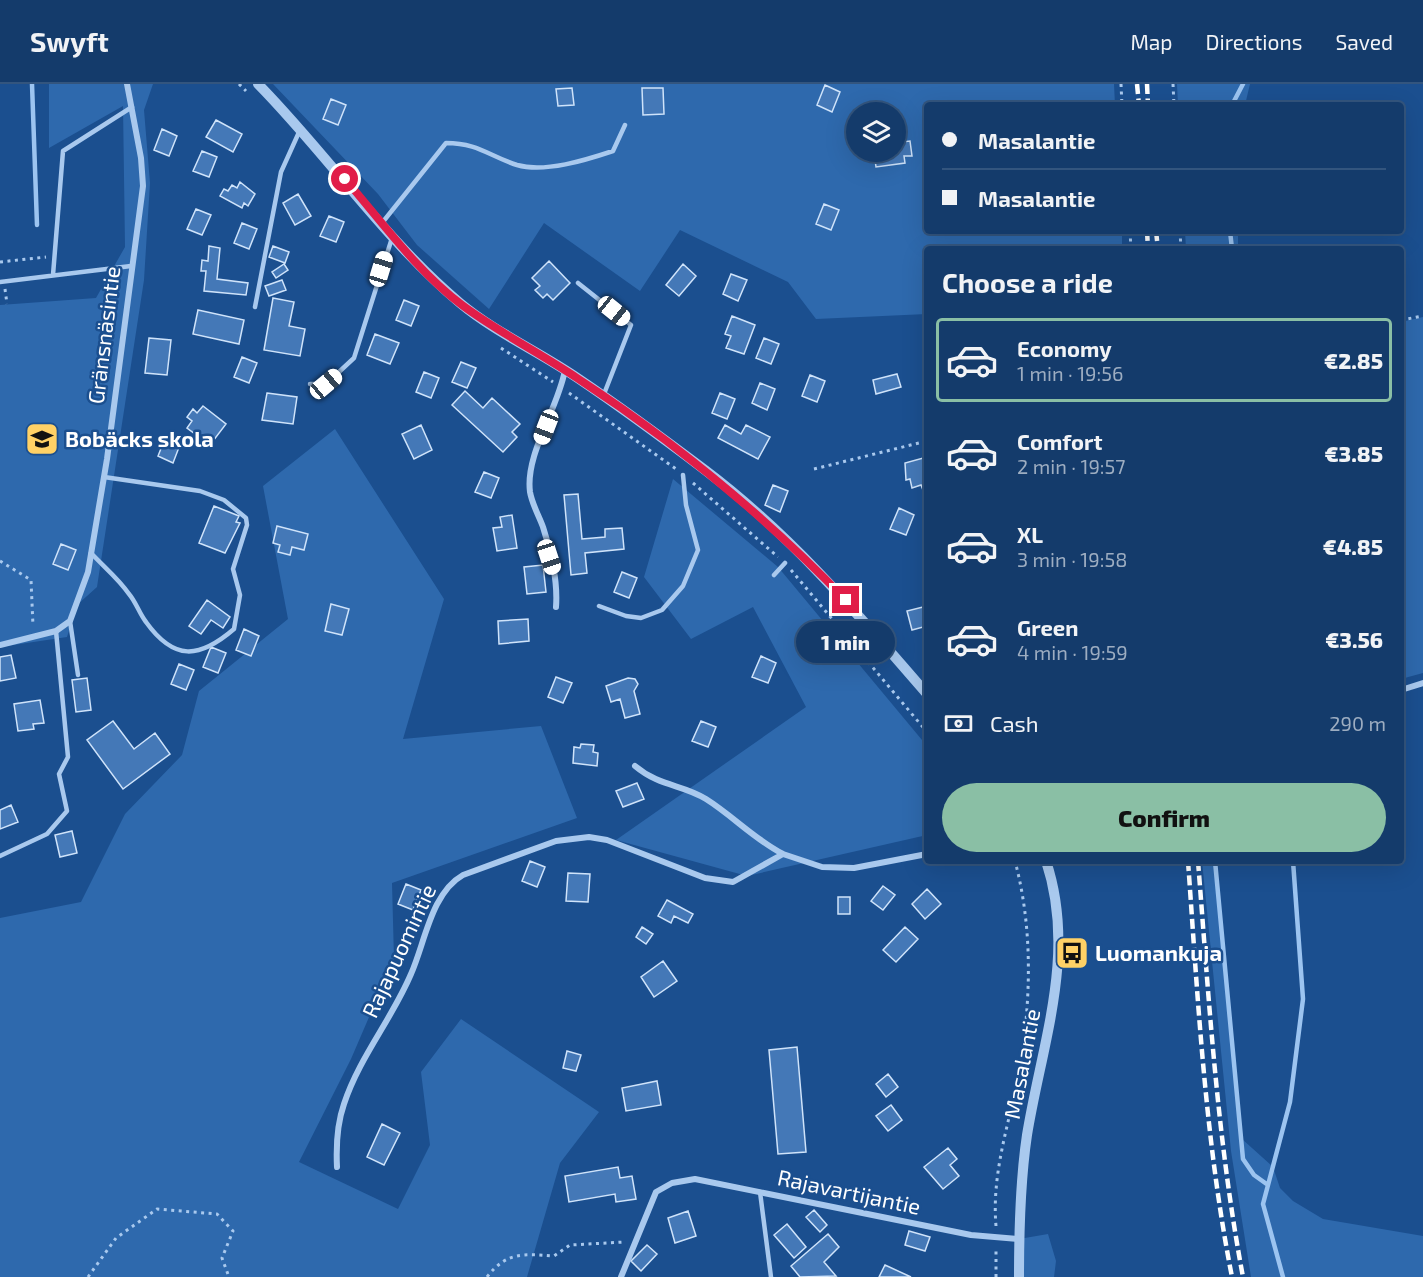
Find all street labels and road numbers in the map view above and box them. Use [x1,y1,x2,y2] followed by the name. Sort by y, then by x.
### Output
[82,265,124,405] street label: Gränsnäsintie
[356,880,441,1022] street label: Rajapuomintie
[998,1007,1044,1121] street label: Masalantie
[775,1163,923,1220] street label: Rajavartijantie

